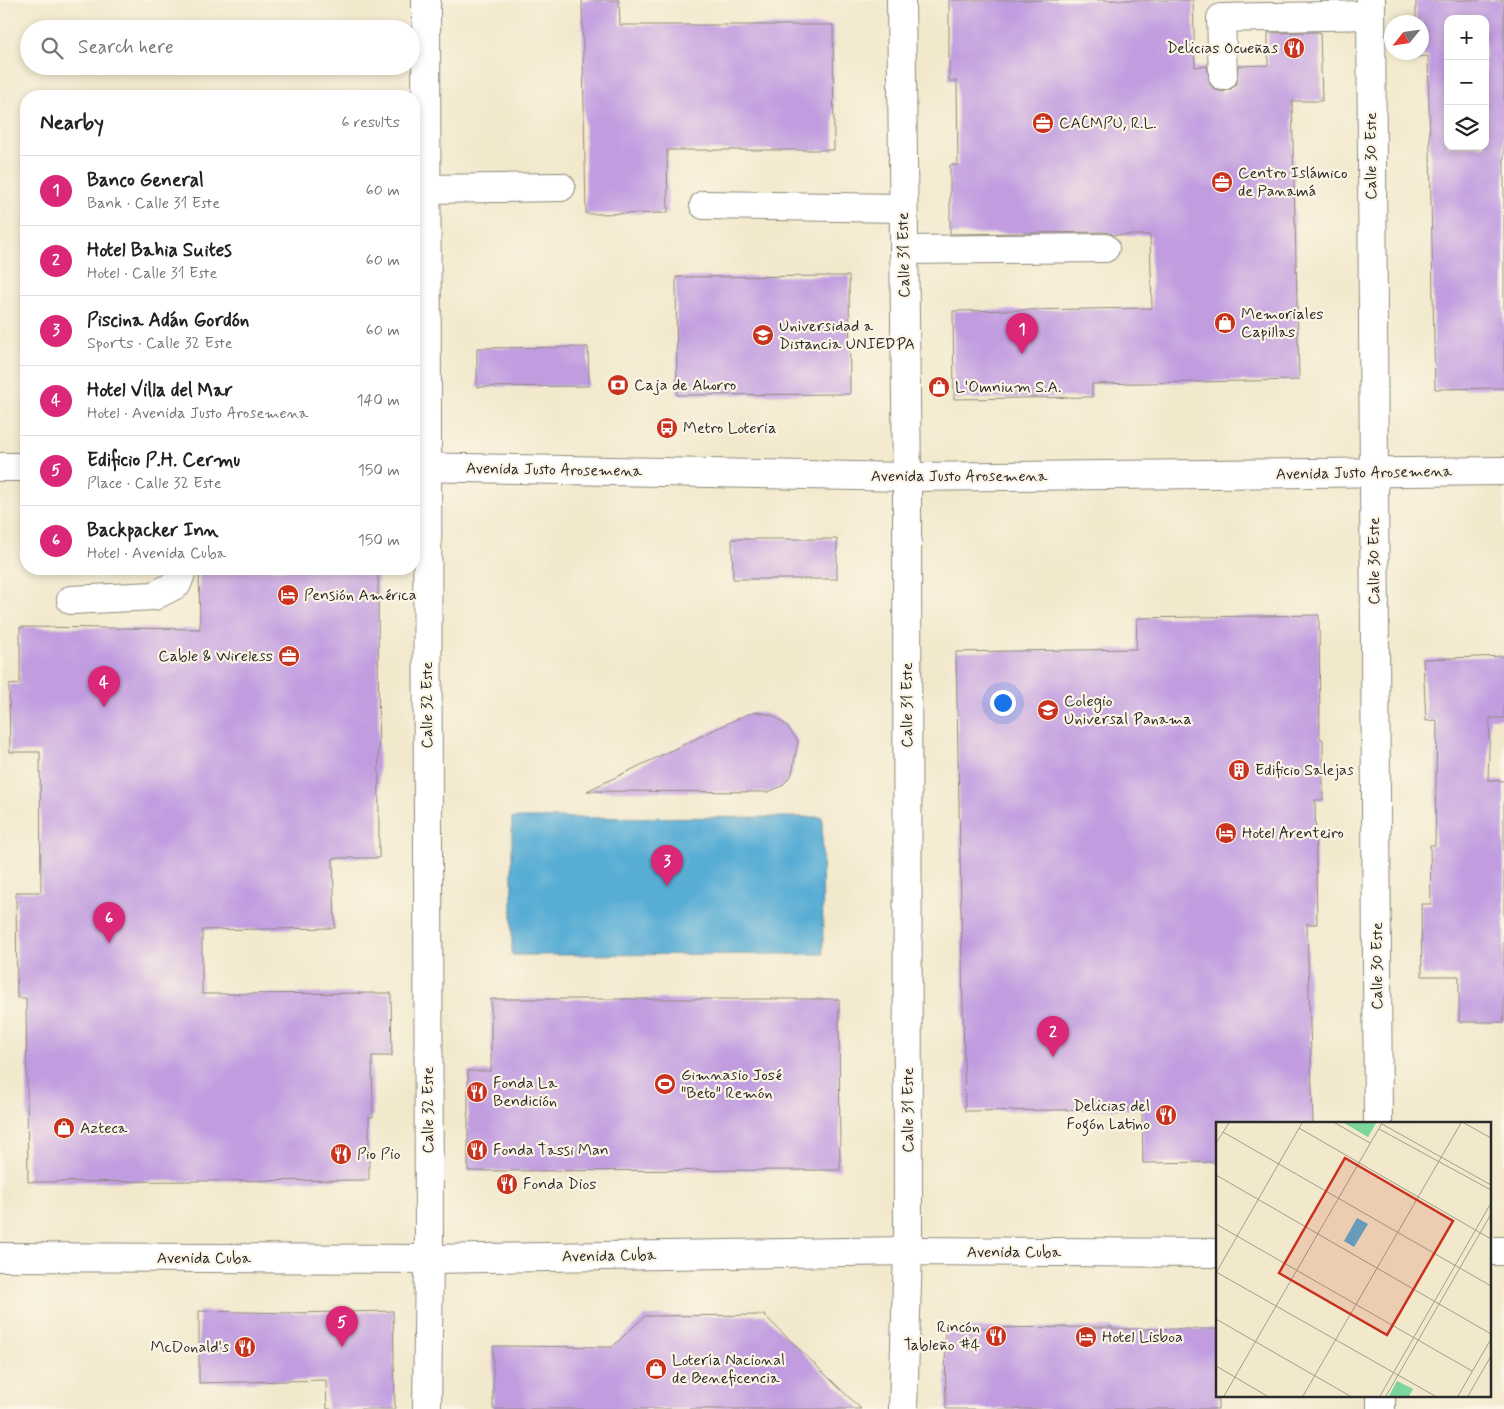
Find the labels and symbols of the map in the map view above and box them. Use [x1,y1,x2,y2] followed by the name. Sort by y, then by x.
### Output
[1384,15,1429,60] north arrow
[1282,36,1306,60] restaurant icon: Delicias Ocueñas
[1167,38,1278,59] place label: Delicias Ocueñas
[1031,111,1055,135] office icon: CACMPU, R.L.
[1361,112,1382,200] street label: Calle 30 Este
[1059,113,1157,134] place label: CACMPU, R.L.
[1238,163,1348,202] place label: Centro Islámico de Panamá
[1210,170,1234,194] office icon: Centro Islámico de Panamá
[893,212,915,298] street label: Calle 31 Este
[1241,304,1324,343] place label: Memoriales Capillas
[1213,311,1237,335] shop icon: Memoriales Capillas
[1006,313,1038,354] pin: 1
[779,316,915,355] place label: Universidad a Distancia UNIEDPA
[751,323,775,347] school or university icon: Universidad a Distancia UNIEDPA
[606,373,630,397] bank icon: Caja de Ahorro
[634,375,736,396] place label: Caja de Ahorro
[927,375,951,399] shop icon: L'Omnium S.A.
[955,377,1061,398] place label: L'Omnium S.A.
[655,416,679,440] bus stop icon: Metro Loteria
[683,418,776,439] place label: Metro Loteria
[466,458,643,482] street label: Avenida Justo Arosemena
[1276,461,1453,485] street label: Avenida Justo Arosemena
[871,466,1048,487] street label: Avenida Justo Arosemena
[1364,517,1385,605] street label: Calle 30 Este
[276,583,300,607] hotel icon: Pensión América
[304,585,417,606] place label: Pensión América
[277,644,301,668] office icon: Cable & Wireless
[158,646,273,667] place label: Cable & Wireless
[417,661,438,749] street label: Calle 32 Este
[897,662,918,748] street label: Calle 31 Este
[88,666,120,707] pin: 4
[990,690,1016,716] your location
[1064,691,1192,730] place label: Colegio Universal Panama
[1036,698,1060,722] school or university icon: Colegio Universal Panama
[1227,758,1251,782] building icon: Edificio Salejas
[1255,760,1354,781] place label: Edificio Salejas
[1214,821,1238,845] hotel icon: Hotel Arenteiro
[1242,823,1344,844] place label: Hotel Arenteiro
[651,845,683,886] pin: 3
[93,902,125,943] pin: 6
[1367,922,1388,1010] street label: Calle 30 Este
[1037,1016,1069,1057] pin: 2
[681,1065,782,1104] place label: Gimnasio José "Beto" Remón
[418,1066,439,1154] street label: Calle 32 Este
[898,1067,919,1153] street label: Calle 31 Este
[653,1072,677,1096] sports icon: Gimnasio José "Beto" Remón
[493,1073,558,1112] place label: Fonda La Bendición
[465,1080,489,1104] restaurant icon: Fonda La Bendición
[1067,1096,1150,1136] place label: Delicias del Fogón Latino
[1154,1103,1178,1127] restaurant icon: Delicias del Fogón Latino
[52,1116,76,1140] shop icon: Azteca
[80,1118,128,1139] place label: Azteca
[1216,1122,1492,1396] inset map
[465,1138,489,1162] restaurant icon: Fonda Tassi Man
[493,1140,609,1161] place label: Fonda Tassi Man
[329,1142,353,1166] restaurant icon: Pio Pio
[357,1144,401,1165] place label: Pio Pio
[495,1172,519,1196] restaurant icon: Fonda Dios
[523,1174,597,1195] place label: Fonda Dios
[967,1242,1062,1263] street label: Avenida Cuba
[562,1245,657,1267] street label: Avenida Cuba
[157,1248,252,1269] street label: Avenida Cuba
[326,1306,358,1347] pin: 5
[904,1317,980,1356] place label: Rincón Tableño #4
[984,1324,1008,1348] restaurant icon: Rincón Tableño #4
[1074,1325,1098,1349] hotel icon: Hotel Lisboa
[1102,1327,1183,1348] place label: Hotel Lisboa
[233,1335,257,1359] restaurant icon: McDonald's
[150,1337,229,1358] place label: McDonald's
[672,1350,785,1389] place label: Lotería Nacional de Beneficencia
[644,1357,668,1381] shop icon: Lotería Nacional de Beneficencia

